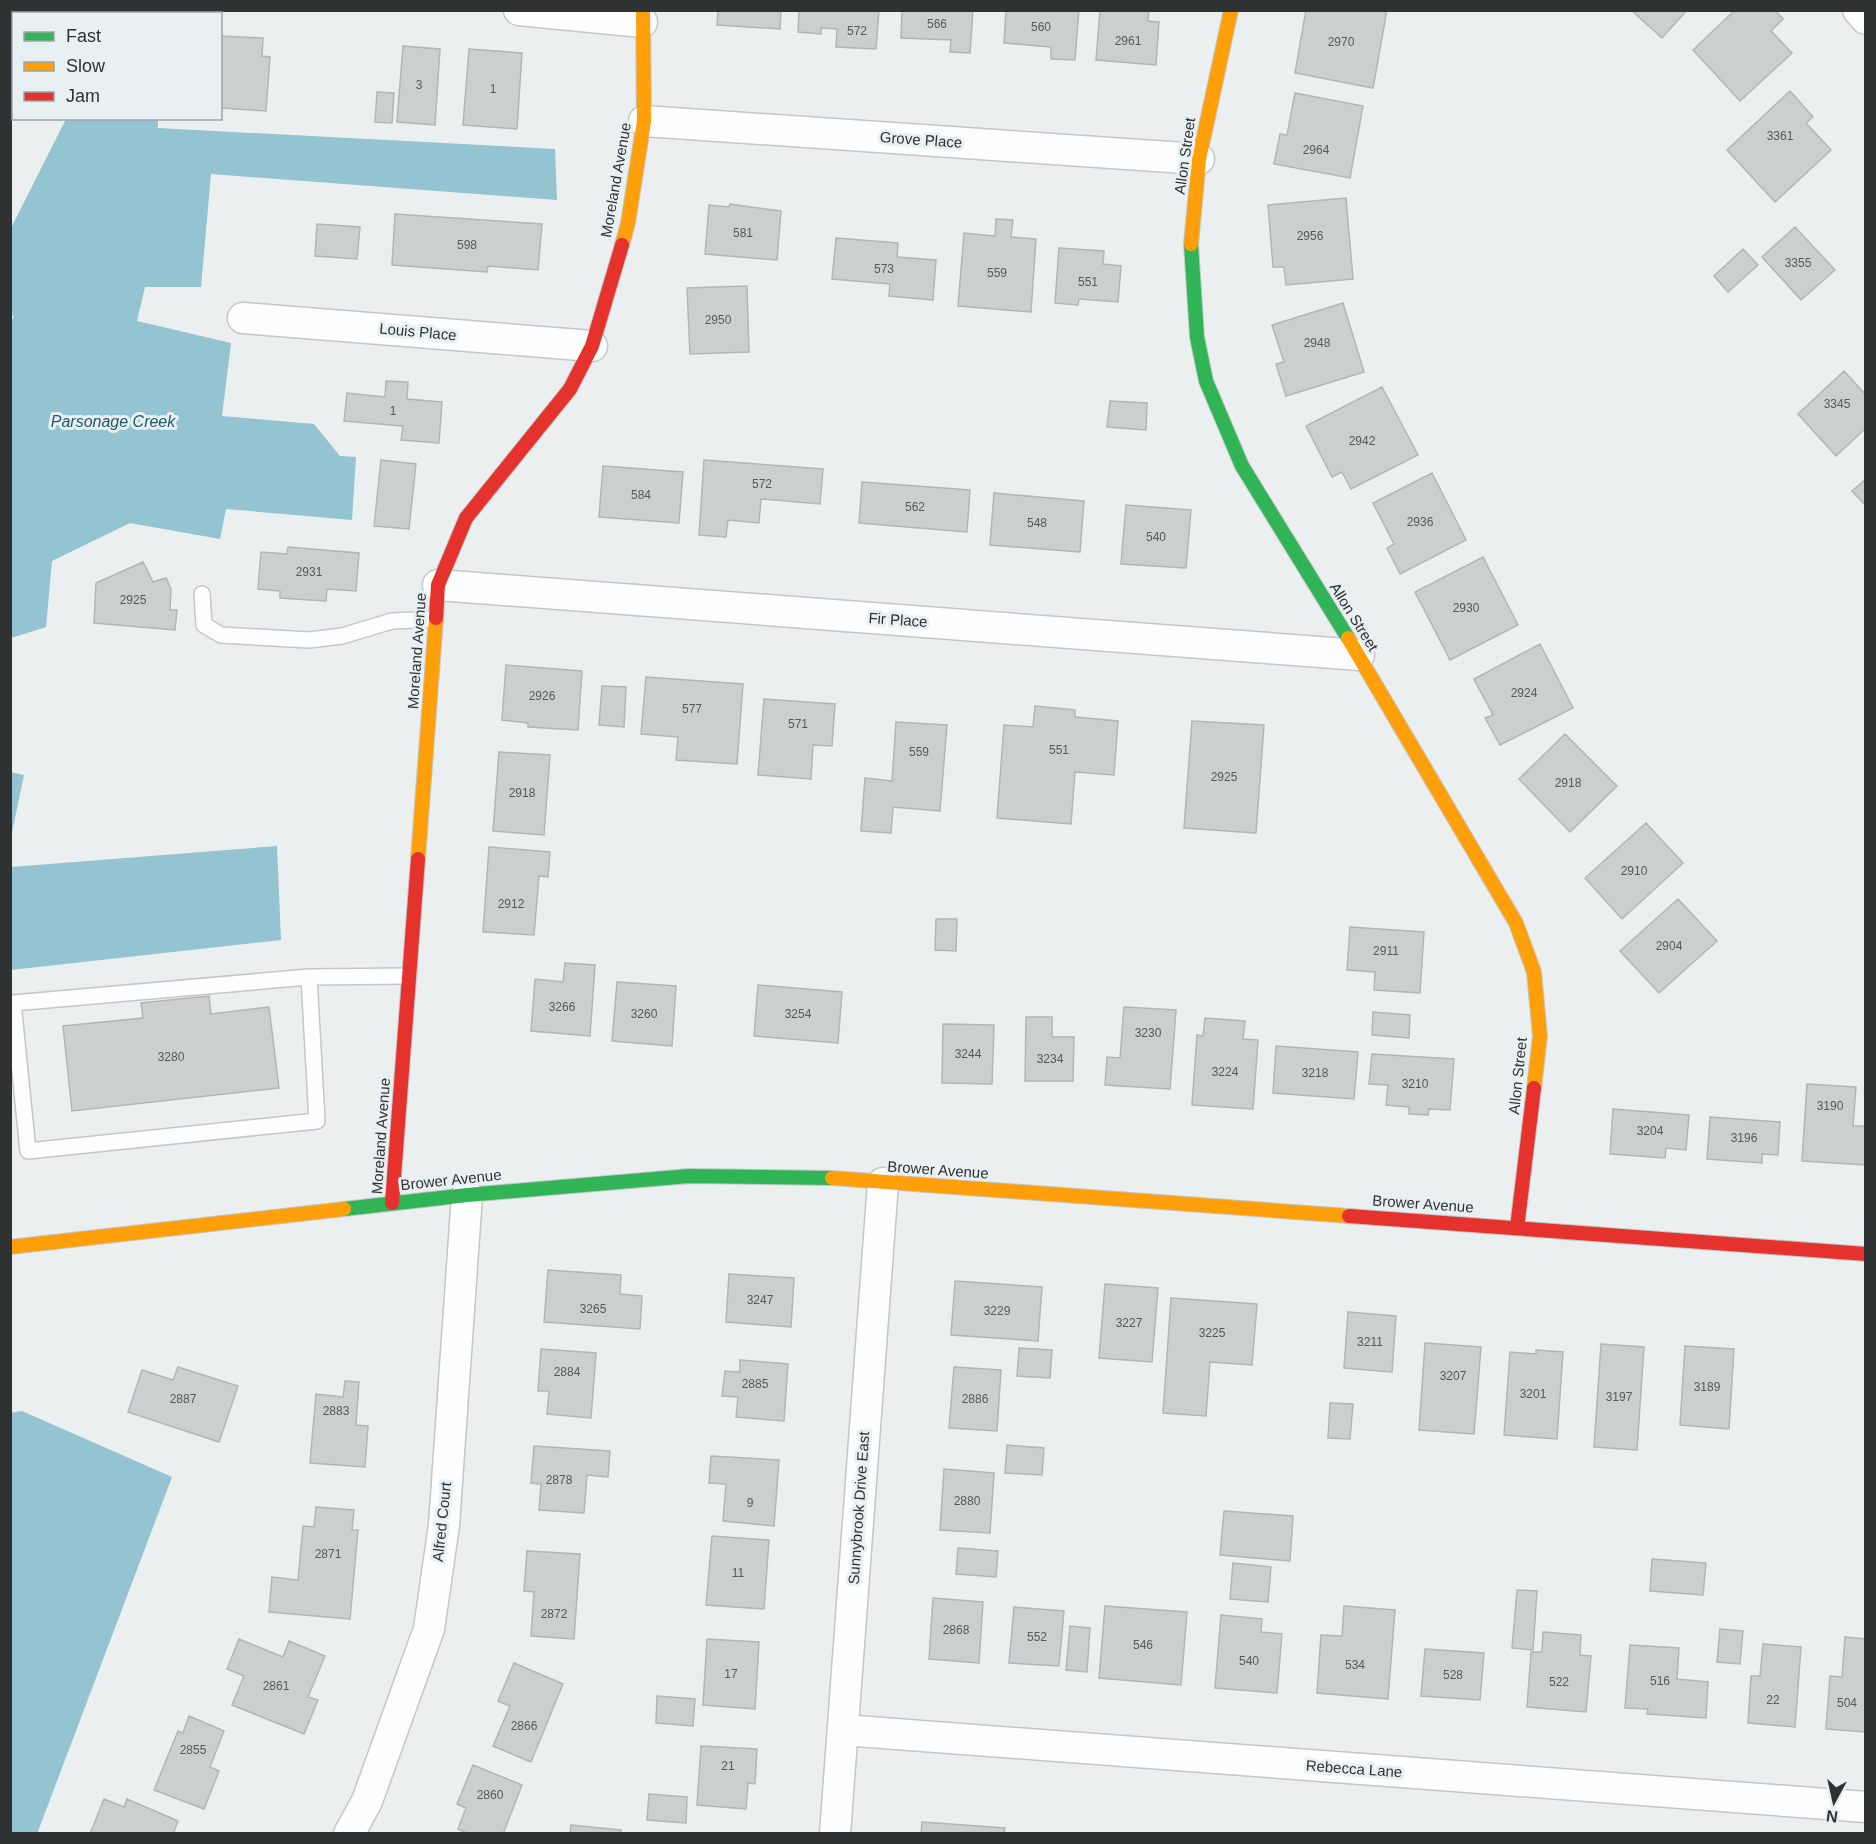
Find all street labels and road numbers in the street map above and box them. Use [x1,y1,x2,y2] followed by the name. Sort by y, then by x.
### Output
[1171,116,1198,196] street label: Allon Street
[597,121,634,239] street label: Moreland Avenue
[879,128,963,151] street label: Grove Place
[379,320,457,343] street label: Louis Place
[1327,579,1383,655] street label: Allon Street
[404,592,429,710] street label: Moreland Avenue
[868,609,928,630] street label: Fir Place
[1505,1036,1530,1115] street label: Allon Street
[368,1077,393,1195] street label: Moreland Avenue
[887,1157,989,1182] street label: Brower Avenue
[400,1166,502,1193] street label: Brower Avenue
[1372,1191,1474,1216] street label: Brower Avenue
[845,1430,872,1585] street label: Sunnybrook Drive East
[429,1480,454,1563] street label: Alfred Court
[1305,1757,1403,1780] street label: Rebecca Lane

